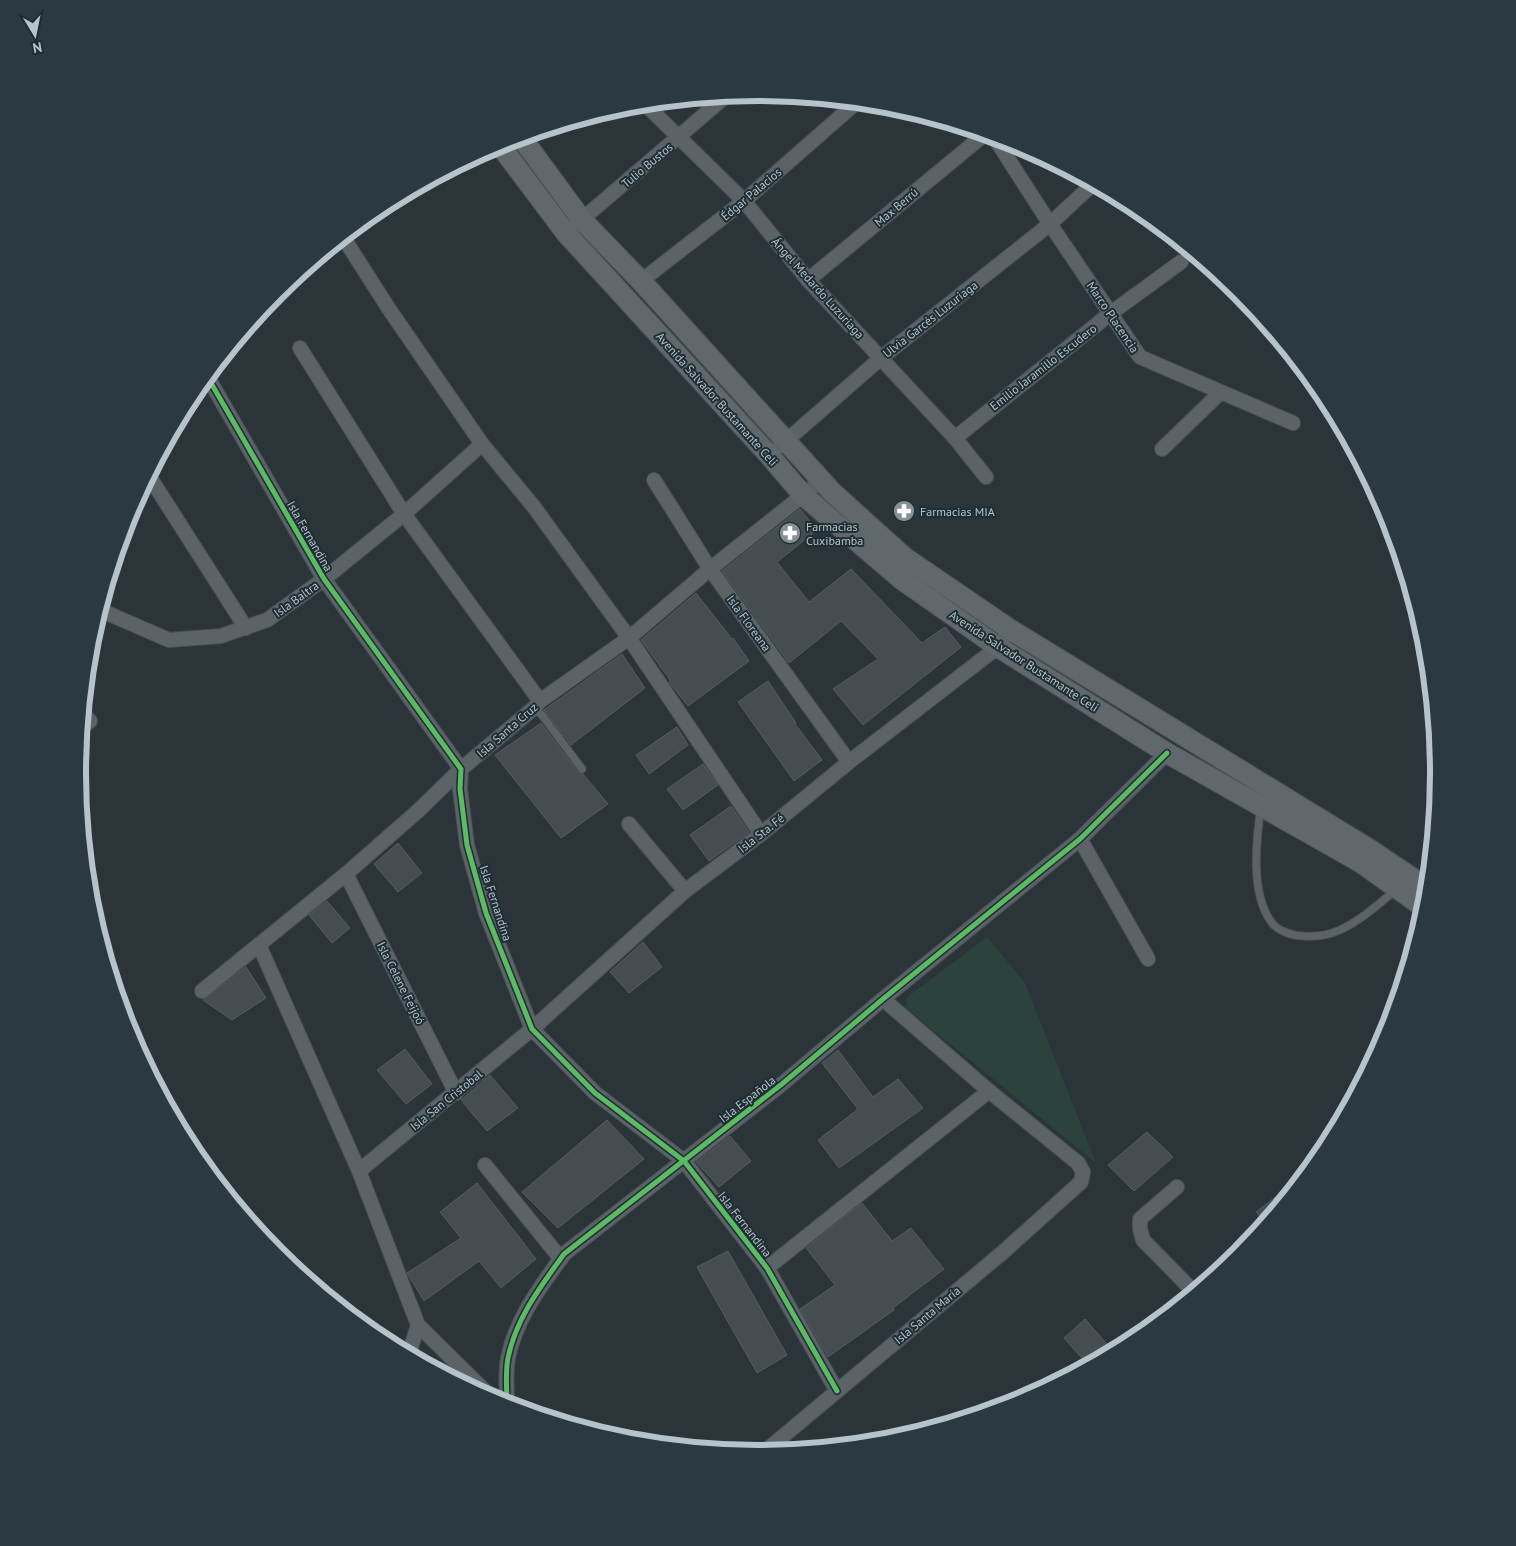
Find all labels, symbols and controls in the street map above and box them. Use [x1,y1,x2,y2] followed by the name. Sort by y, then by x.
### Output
[10,10,60,60] north arrow
[31,38,43,57] text: N
[618,139,676,191] street label: Tulio Bustos
[718,164,784,224] street label: Édgar Palacios
[871,184,921,230] street label: Max Berrú
[769,234,867,342] street label: Ángel Medardo Luzuriaga
[880,277,980,361] street label: Ulvia Garcés Luzuriaga
[1084,278,1142,356] street label: Marco Placencia
[987,321,1099,413] street label: Emilio Jaramillo Escudero
[653,329,781,469] street label: Avenida Salvador Bustamante Celi
[284,498,336,574] street label: Isla Fernandina
[892,499,916,523] pharmacy icon: Farmacias MIA
[920,504,995,519] place label: Farmacias MIA
[806,519,863,548] place label: Farmacias Cuxibamba
[778,521,802,545] pharmacy icon: Farmacias Cuxibamba
[271,578,321,620] street label: Isla Baltra
[724,592,774,654] street label: Isla Floreana
[947,607,1101,715] street label: Avenida Salvador Bustamante Celi
[473,699,541,761] street label: Isla Santa Cruz
[735,810,787,856] street label: Isla Sta. Fé
[477,863,515,943] street label: Isla Fernandina
[374,939,428,1027] street label: Isla Celene Feijoó
[407,1066,486,1134] street label: Isla San Cristobal
[716,1072,778,1126] street label: Isla Española
[715,1188,775,1260] street label: Isla Fernandina
[891,1283,963,1347] street label: Isla Santa María

